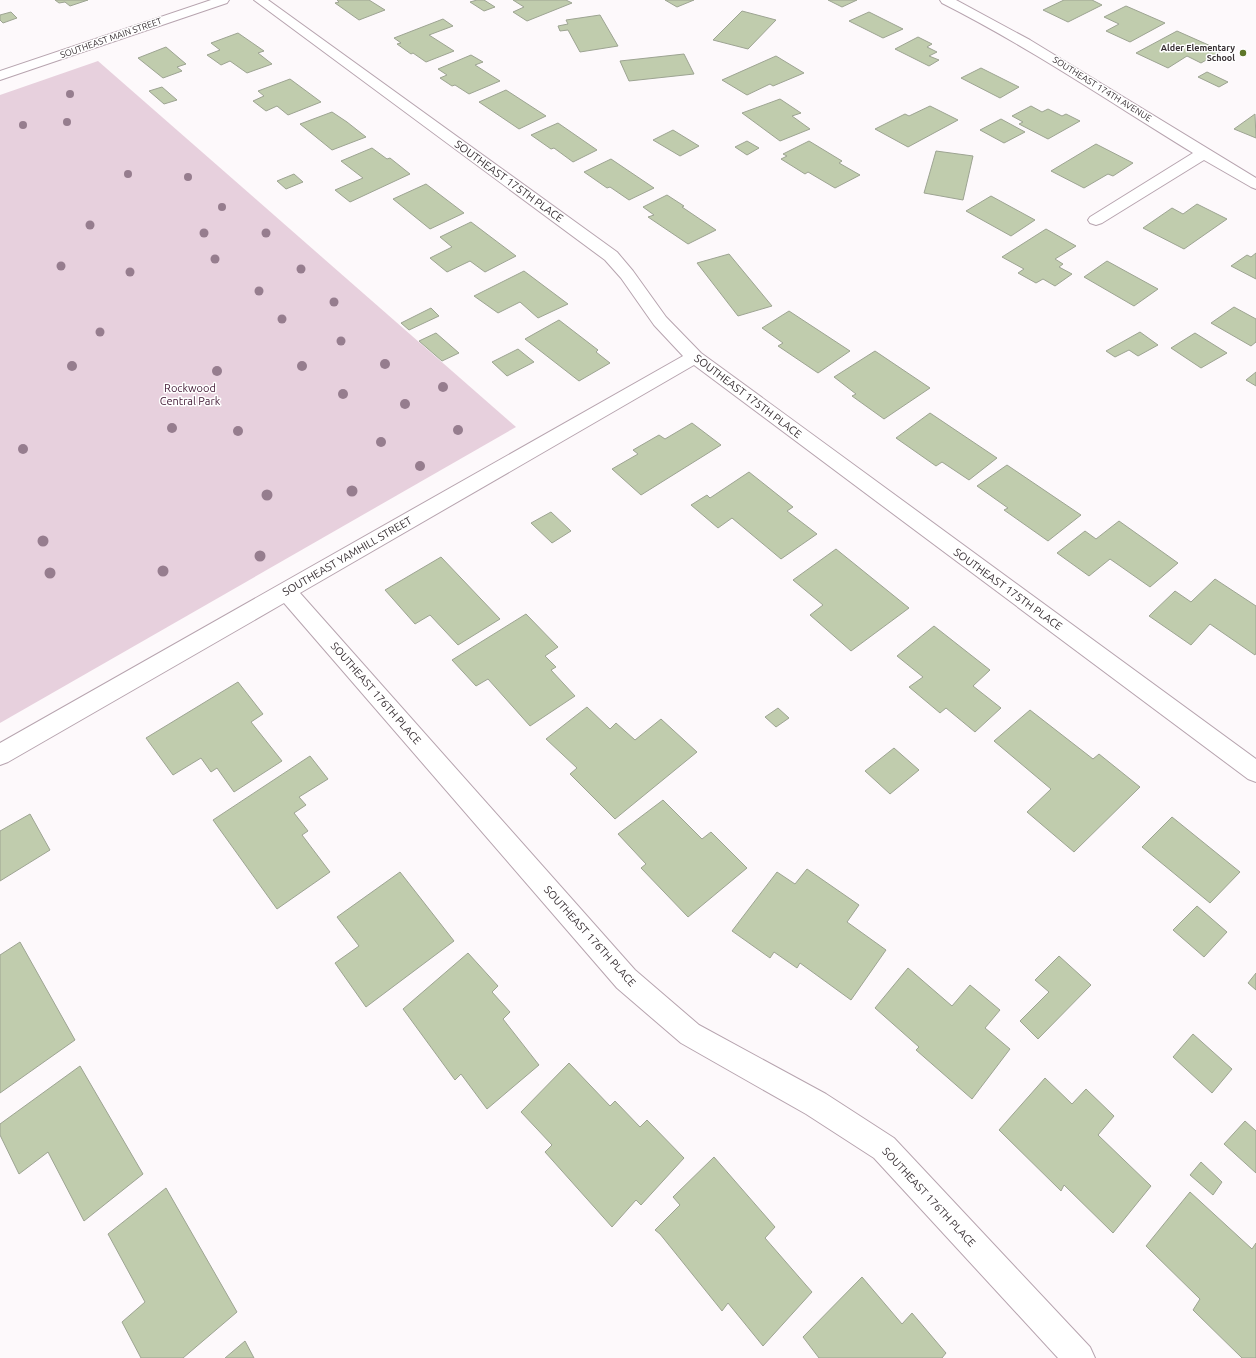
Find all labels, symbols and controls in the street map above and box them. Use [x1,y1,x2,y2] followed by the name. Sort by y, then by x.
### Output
[59,16,163,60] street label: SOUTHEAST MAIN STREET
[1161,43,1235,63] place label: Alder Elementary School
[1238,48,1248,58] marker: Alder Elementary School
[1051,54,1153,124] street label: SOUTHEAST 174TH AVENUE
[452,138,566,224] street label: SOUTHEAST 175TH PLACE
[692,352,804,440] street label: SOUTHEAST 175TH PLACE
[160,382,221,407] park label: Rockwood Central Park
[280,514,414,598] street label: SOUTHEAST YAMHILL STREET
[951,546,1065,632] street label: SOUTHEAST 175TH PLACE
[328,640,424,746] street label: SOUTHEAST 176TH PLACE
[542,883,638,989] street label: SOUTHEAST 176TH PLACE
[880,1145,978,1249] street label: SOUTHEAST 176TH PLACE

